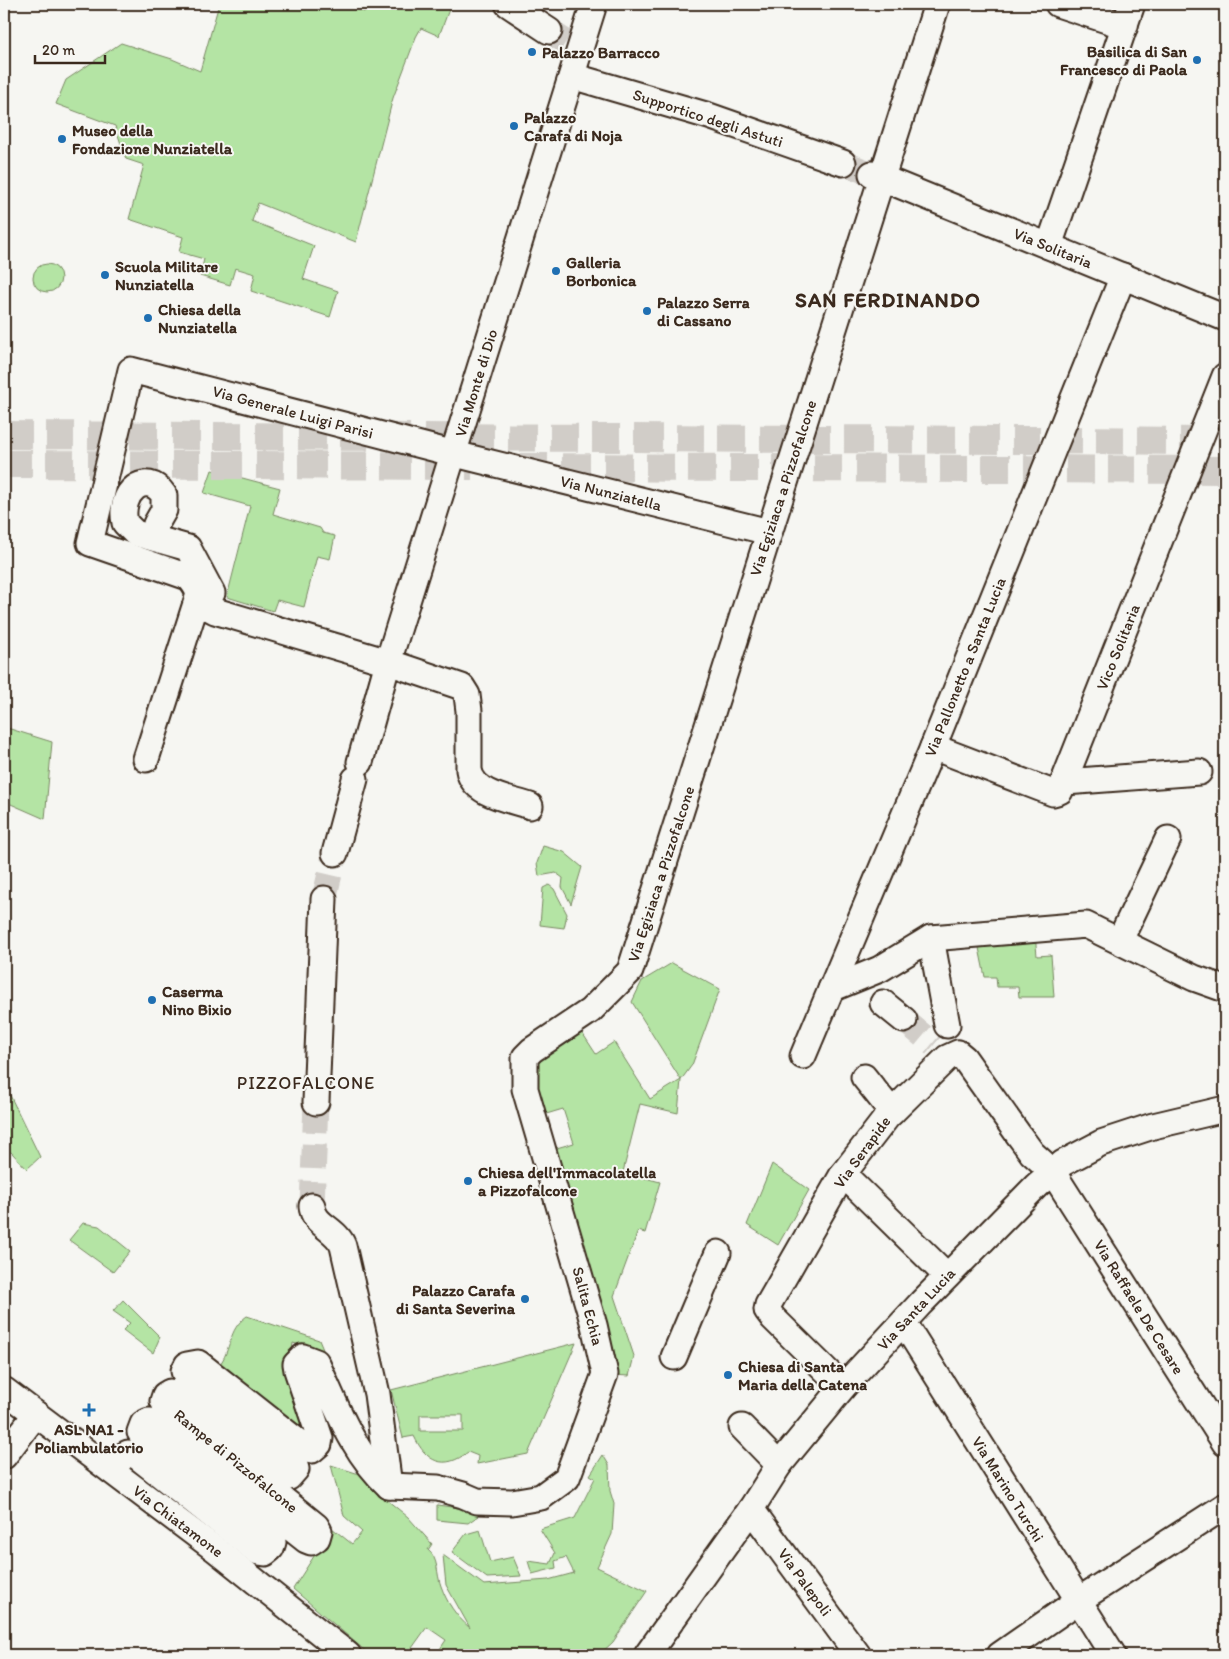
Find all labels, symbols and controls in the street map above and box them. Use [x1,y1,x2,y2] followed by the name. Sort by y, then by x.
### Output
[35,32,105,64] scale bar
[42,41,76,59] text: 20 m
[1060,42,1188,79] place label: Basilica di San Francesco di Paola
[542,43,660,62] place label: Palazzo Barracco
[526,46,538,58] marker: Palazzo Barracco
[1191,54,1203,66] marker: Basilica di San Francesco di Paola
[630,85,786,151] street label: Supportico degli Astuti
[524,108,623,146] place label: Palazzo Carafa di Noja
[508,120,520,132] marker: Palazzo Carafa di Noja
[72,121,233,158] place label: Museo della Fondazione Nunziatella
[56,133,68,145] marker: Museo della Fondazione Nunziatella
[1011,224,1096,273] street label: Via Solitaria
[566,253,637,290] place label: Galleria Borbonica
[115,257,219,294] place label: Scuola Militare Nunziatella
[550,265,562,277] marker: Galleria Borbonica
[99,269,111,281] marker: Scuola Militare Nunziatella
[795,287,981,312] district label: SAN FERDINANDO
[657,293,750,330] place label: Palazzo Serra di Cassano
[158,300,241,337] place label: Chiesa della Nunziatella
[641,305,653,317] marker: Palazzo Serra di Cassano
[142,312,154,324] marker: Chiesa della Nunziatella
[451,327,501,439] street label: Via Monte di Dio
[210,381,376,443] street label: Via Generale Luigi Parisi
[746,397,821,578] street label: Via Egiziaca a Pizzofalcone
[558,471,664,515] street label: Via Nunziatella
[920,574,1010,760] street label: Via Pallonetto a Santa Lucia
[1092,601,1144,693] street label: Vico Solitaria
[624,783,699,964] street label: Via Egiziaca a Pizzofalcone
[162,982,232,1019] place label: Caserma Nino Bixio
[146,994,158,1006] marker: Caserma Nino Bixio
[237,1072,375,1094] district label: PIZZOFALCONE
[829,1112,895,1192] street label: Via Serapide
[478,1163,656,1200] place label: Chiesa dell'Immacolatella a Pizzofalcone
[462,1175,474,1187] marker: Chiesa dell'Immacolatella a Pizzofalcone
[1090,1236,1188,1378] street label: Via Raffaele De Cesare
[873,1263,960,1354] street label: Via Santa Lucia
[568,1265,608,1348] street label: Salita Echia
[396,1281,516,1318] place label: Palazzo Carafa di Santa Severina
[519,1293,531,1305] marker: Palazzo Carafa di Santa Severina
[738,1357,867,1394] place label: Chiesa di Santa Maria della Catena
[722,1369,734,1381] marker: Chiesa di Santa Maria della Catena
[82,1403,96,1417] marker: ASL NA1 - Poliambulatorio
[170,1405,302,1517] street label: Rampe di Pizzofalcone
[35,1420,143,1457] place label: ASL NA1 - Poliambulatorio
[968,1433,1048,1545] street label: Via Marino Turchi
[129,1481,227,1561] street label: Via Chiatamone
[774,1544,836,1620] street label: Via Palepoli

